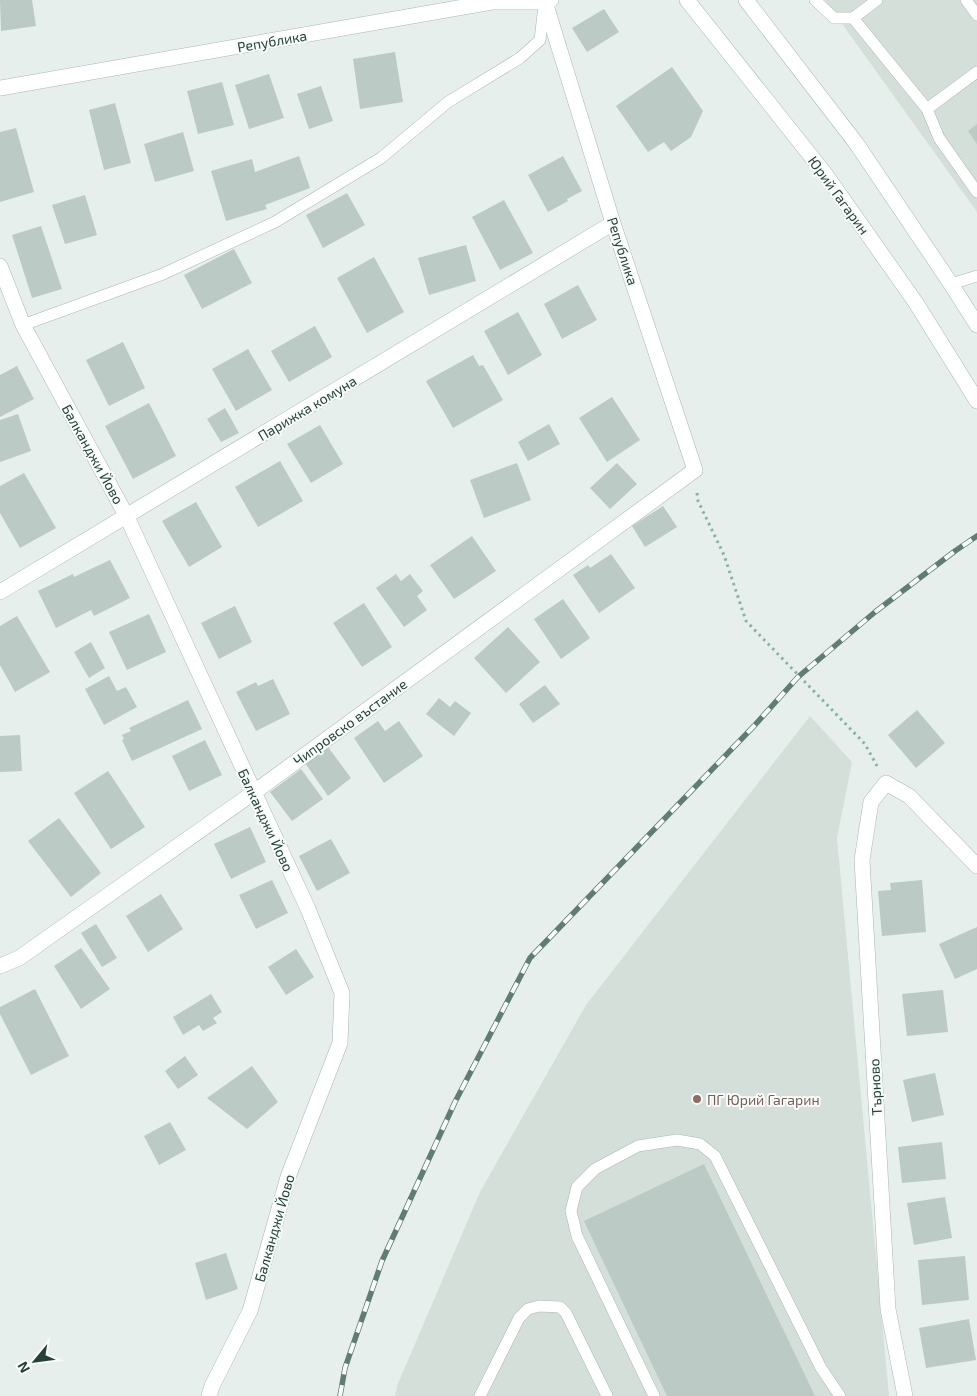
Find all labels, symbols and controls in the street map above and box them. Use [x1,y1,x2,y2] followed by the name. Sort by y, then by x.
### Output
[236,26,308,56] street label: Република
[805,152,873,238] street label: Юрий Гагарин
[604,215,642,287] street label: Република
[255,372,359,444] street label: Парижка комуна
[59,401,127,507] street label: Балканджи Йово
[290,675,410,769] street label: Чипровско въстание
[235,766,297,874] street label: Балканджи Йово
[865,1058,885,1116] street label: Търново
[707,1091,820,1108] place label: ПГ Юрий Гагарин
[691,1093,703,1105] marker: ПГ Юрий Гагарин
[250,1172,298,1284] street label: Балканджи Йово
[10,1336,60,1386] north arrow
[13,1359,33,1376] text: N

